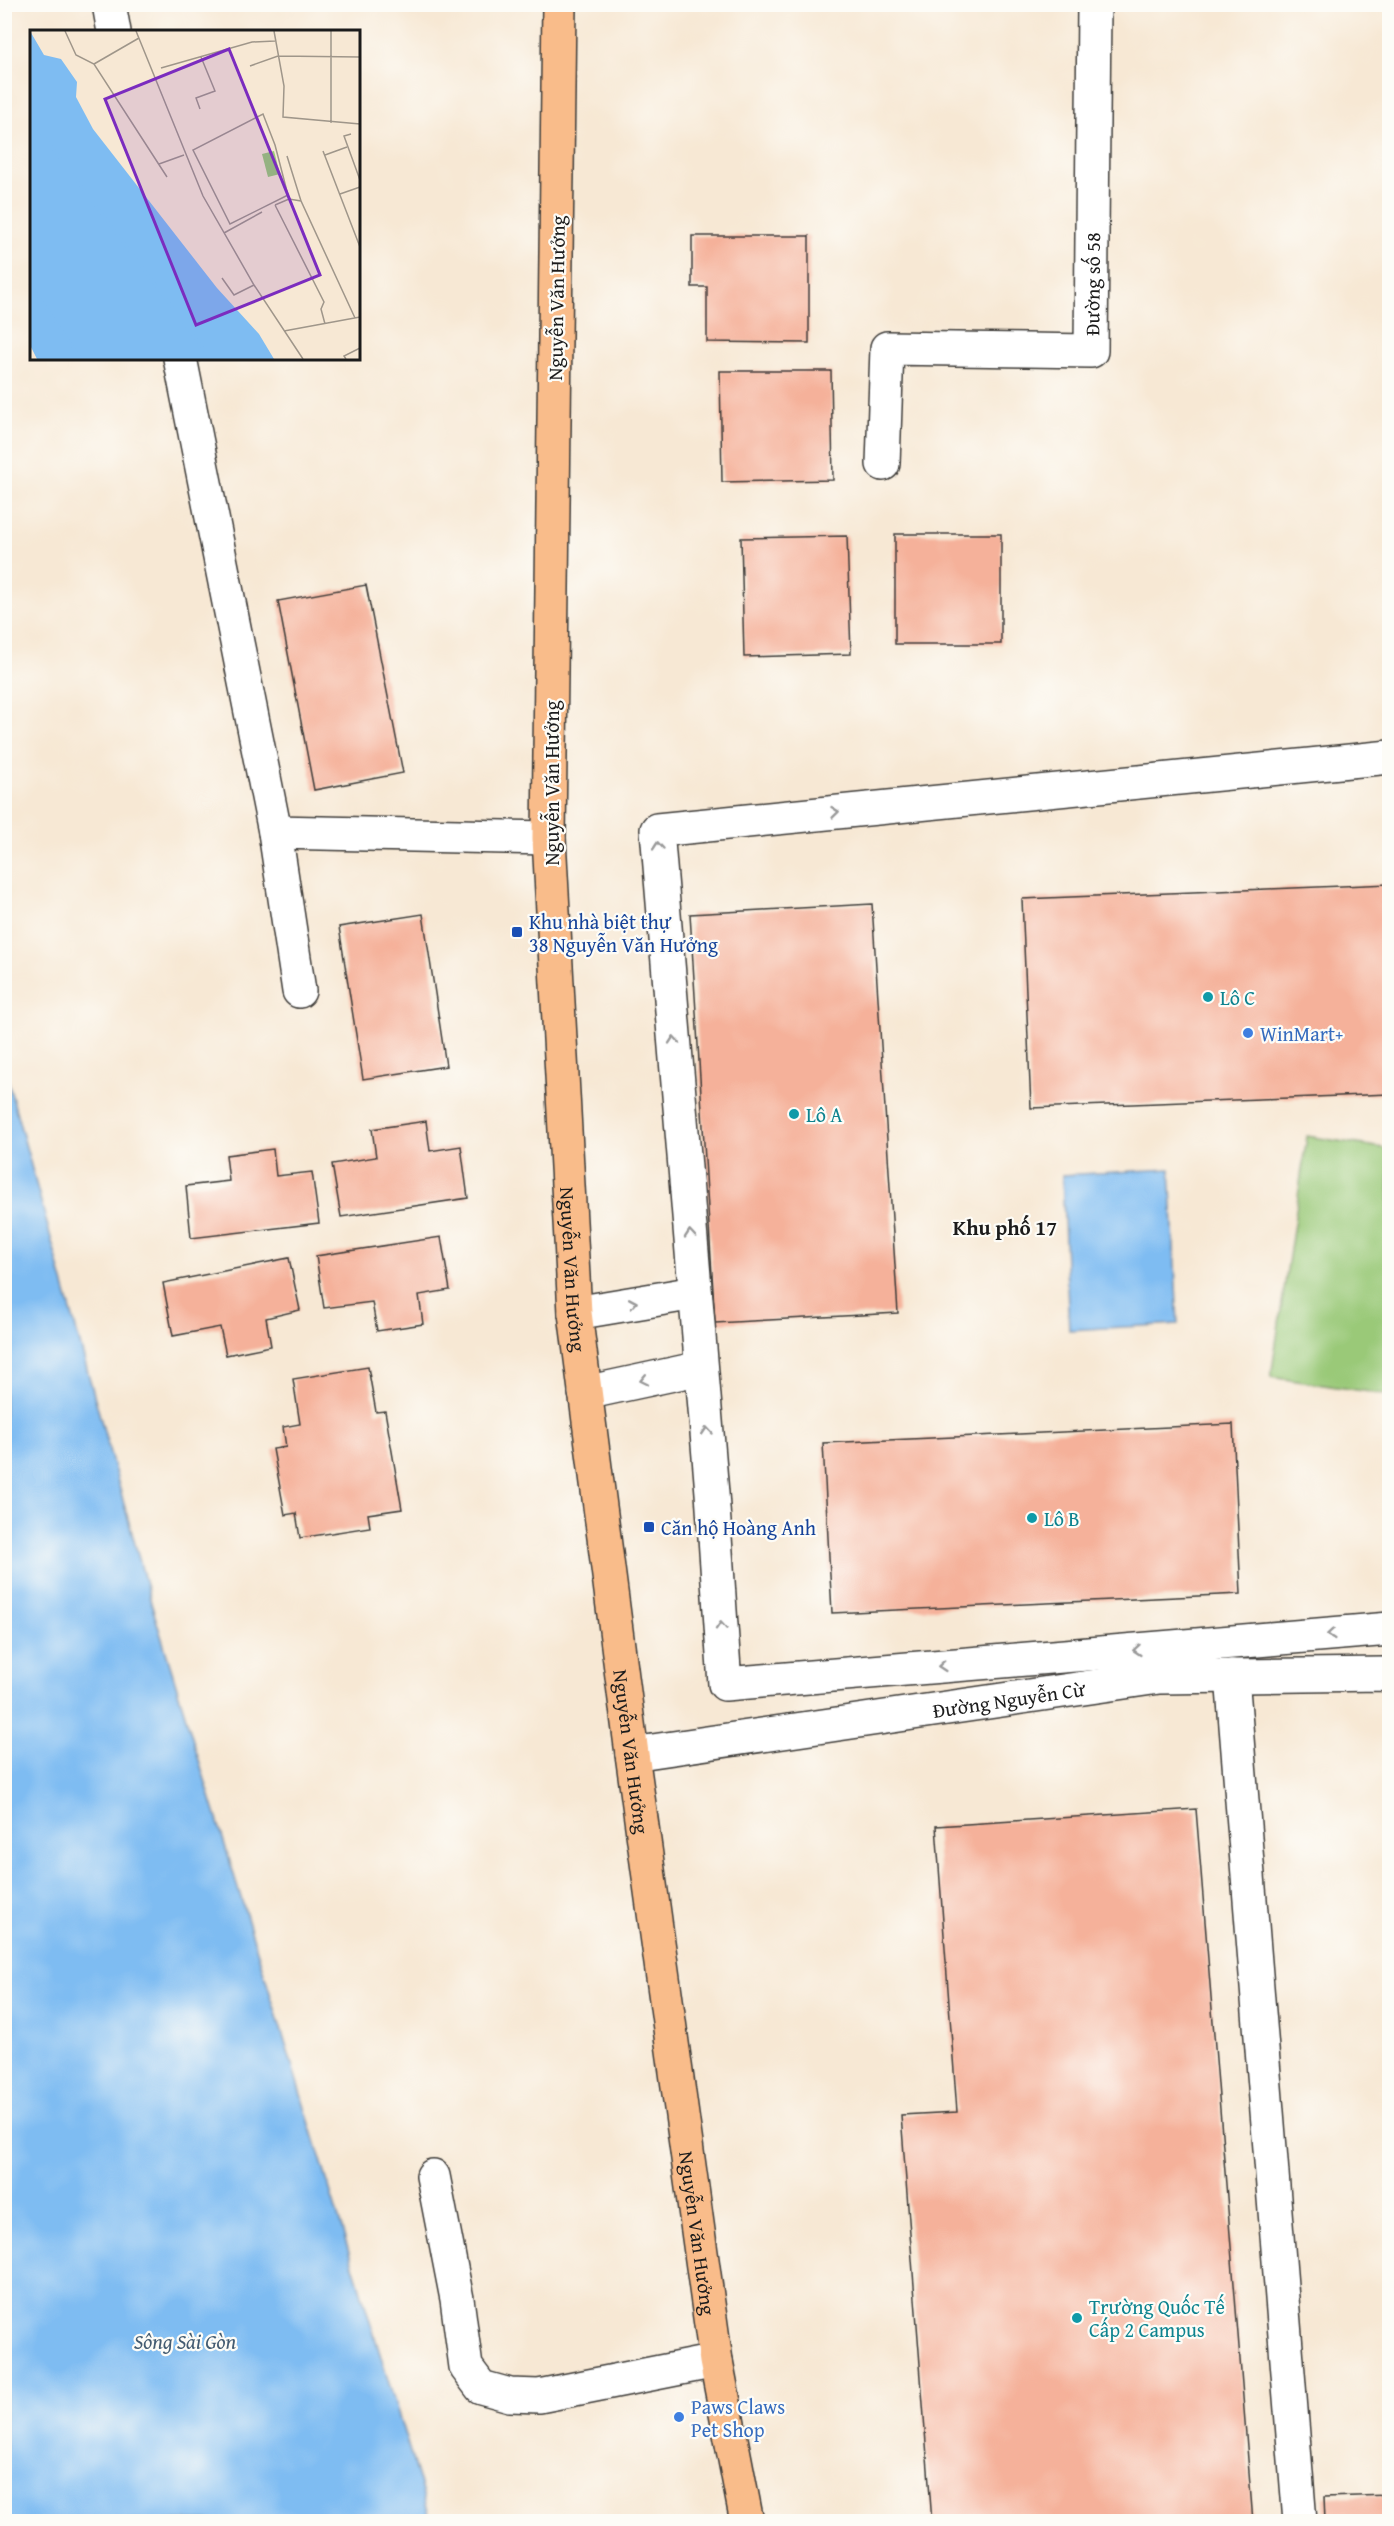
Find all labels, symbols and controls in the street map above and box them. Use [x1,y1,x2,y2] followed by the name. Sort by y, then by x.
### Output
[30,30,360,360] inset map
[540,215,572,381] street label: Nguyễn Văn Hưởng
[1077,232,1107,336] street label: Đường số 58
[537,700,566,866] street label: Nguyễn Văn Hưởng
[830,806,839,819] one-way arrow
[652,841,665,850] one-way arrow
[529,907,718,959] place label: Khu nhà biệt thự 38 Nguyễn Văn Hưởng
[510,925,524,939] marker: Khu nhà biệt thự 38 Nguyễn Văn Hưởng
[1220,983,1255,1012] place label: Lô C
[1201,990,1215,1004] marker: Lô C
[1260,1019,1343,1048] place label: WinMart+
[1241,1026,1255,1040] marker: WinMart+
[668,1036,681,1045] one-way arrow
[806,1100,842,1129] place label: Lô A
[787,1107,801,1121] marker: Lô A
[554,1186,594,1353] street label: Nguyễn Văn Hưởng
[953,1212,1057,1243] district label: Khu phố 17
[684,1230,697,1239] one-way arrow
[628,1297,638,1310] one-way arrow
[639,1373,649,1386] one-way arrow
[700,1427,713,1436] one-way arrow
[1044,1504,1080,1533] place label: Lô B
[1025,1511,1039,1525] marker: Lô B
[661,1513,816,1542] place label: Căn hộ Hoàng Anh
[642,1520,656,1534] marker: Căn hộ Hoàng Anh
[715,1621,728,1630] one-way arrow
[1326,1627,1335,1640] one-way arrow
[1132,1643,1141,1656] one-way arrow
[938,1659,947,1672] one-way arrow
[607,1668,657,1835] street label: Nguyễn Văn Hưởng
[931,1673,1088,1724] street label: Đường Nguyễn Cừ
[673,2149,724,2317] street label: Nguyễn Văn Hưởng
[1089,2292,1225,2344] place label: Trường Quốc Tế Cấp 2 Campus
[1070,2311,1084,2325] marker: Trường Quốc Tế Cấp 2 Campus
[134,2326,237,2357] water label: Sông Sài Gòn
[691,2392,785,2444] place label: Paws Claws Pet Shop
[672,2410,686,2424] marker: Paws Claws Pet Shop

